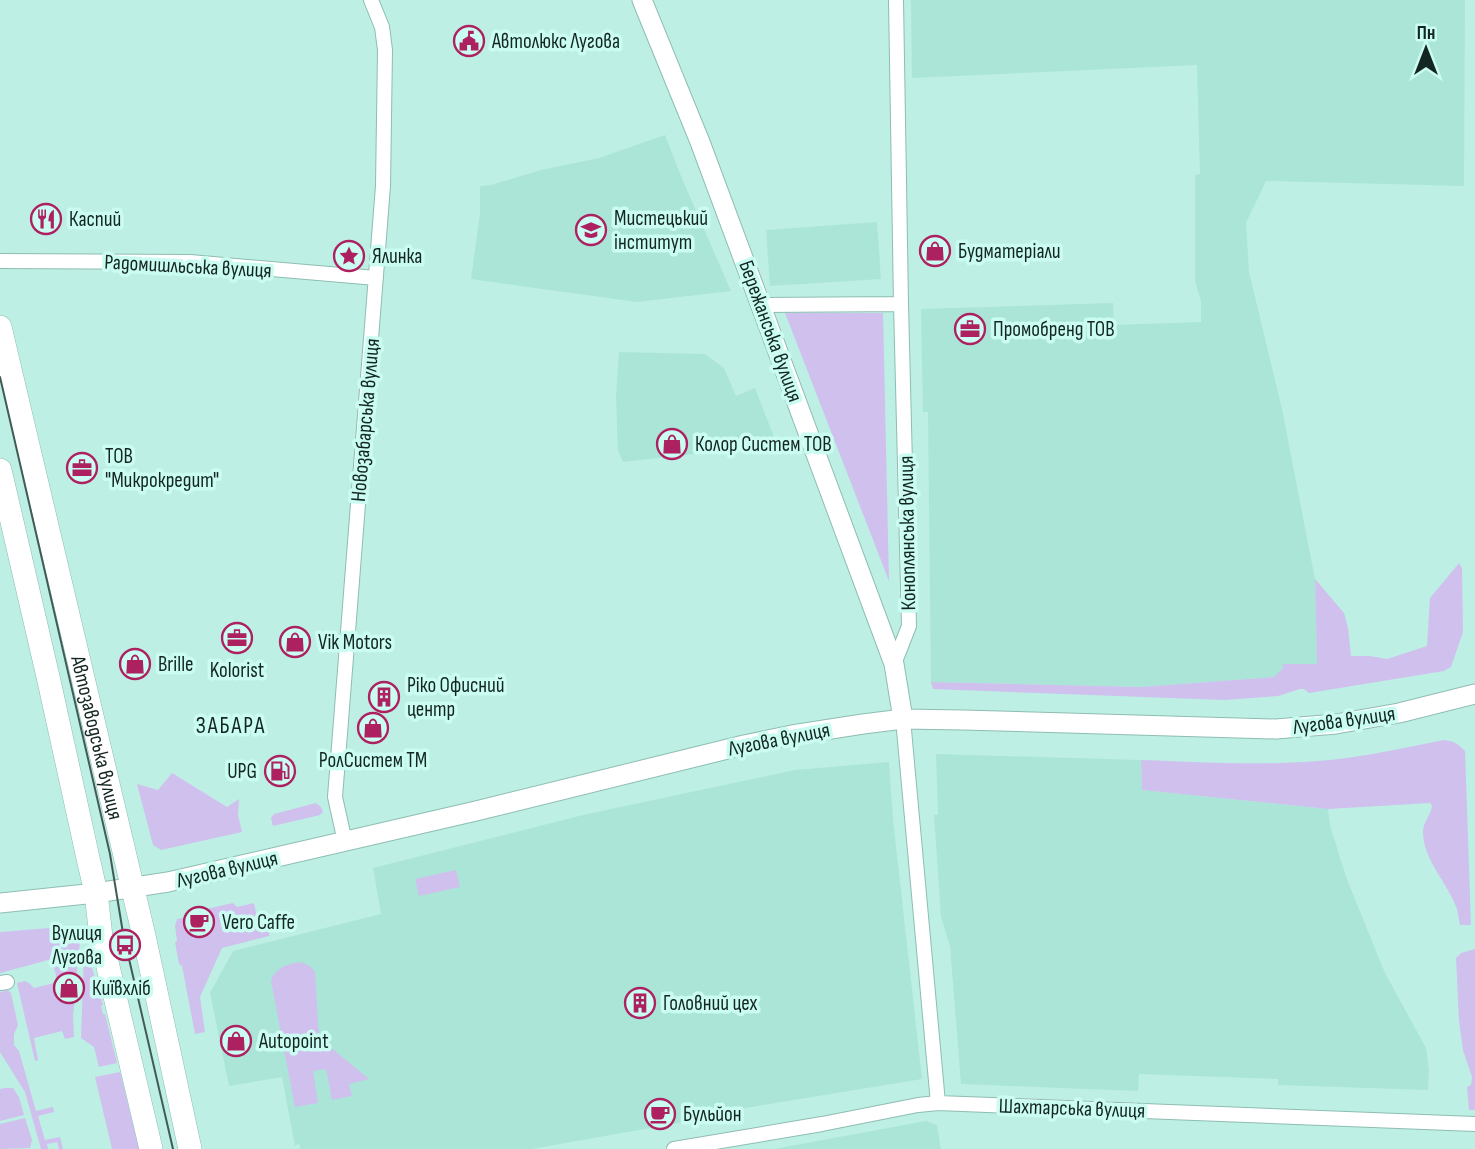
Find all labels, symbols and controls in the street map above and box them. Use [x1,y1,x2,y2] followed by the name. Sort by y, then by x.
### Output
[1391,14,1461,84] north arrow
[1417,22,1435,45] text: Пн
[452,24,486,58] public building icon: Автолюкс Лугова
[491,29,620,54] place label: Автолюкс Лугова
[29,202,63,236] restaurant icon: Каспий
[614,206,708,255] place label: Мистецький інститут
[69,207,121,232] place label: Каспий
[574,213,608,247] school or university icon: Мистецький інститут
[918,234,952,268] shop icon: Будматеріали
[332,239,366,273] place icon: Ялинка
[958,239,1061,264] place label: Будматеріали
[372,244,422,269] place label: Ялинка
[104,250,272,283] street label: Радомишльська вулиця
[733,257,808,405] street label: Бережанська вулиця
[953,312,987,346] office icon: Промобренд ТОВ
[993,317,1115,342] place label: Промобренд ТОВ
[346,337,385,503] street label: Новозабарська вулиця
[655,427,689,461] shop icon: Колор Систем ТОВ
[695,432,832,457] place label: Колор Систем ТОВ
[105,444,219,493] place label: ТОВ "Микрокредит"
[65,451,99,485] office icon: ТОВ "Микрокредит"
[894,455,921,611] street label: Коноплянська вулиця
[220,621,254,655] office icon: Kolorist
[278,625,312,659] shop icon: Vik Motors
[318,630,392,655] place label: Vik Motors
[118,647,152,681] shop icon: Brille
[65,652,128,822] street label: Автозаводська вулиця
[158,652,194,677] place label: Brille
[210,658,264,683] place label: Kolorist
[407,673,505,722] place label: Ріко Офисний центр
[367,680,401,714] building icon: Ріко Офисний центр
[1290,701,1397,740] street label: Лугова вулиця
[356,711,390,745] shop icon: РолСистем ТМ
[196,712,266,740] district label: ЗАБАРА
[725,717,832,762] street label: Лугова вулиця
[319,748,427,773] place label: РолСистем ТМ
[263,754,297,788] fuel station icon: UPG
[227,759,257,784] place label: UPG
[173,846,280,893] street label: Лугова вулиця
[182,905,216,939] cafe icon: Vero Caffe
[222,910,295,935] place label: Vero Caffe
[51,921,102,970] place label: Вулиця Лугова
[108,928,142,962] bus stop icon: Вулиця Лугова
[52,971,86,1005] shop icon: Київхліб
[92,976,151,1001] place label: Київхліб
[623,986,657,1020] building icon: Головний цех
[663,991,758,1016] place label: Головний цех
[219,1024,253,1058] shop icon: Autopoint
[258,1029,329,1054] place label: Autopoint
[998,1093,1146,1124] street label: Шахтарська вулиця
[643,1097,677,1131] cafe icon: Бульйон
[683,1102,741,1127] place label: Бульйон

